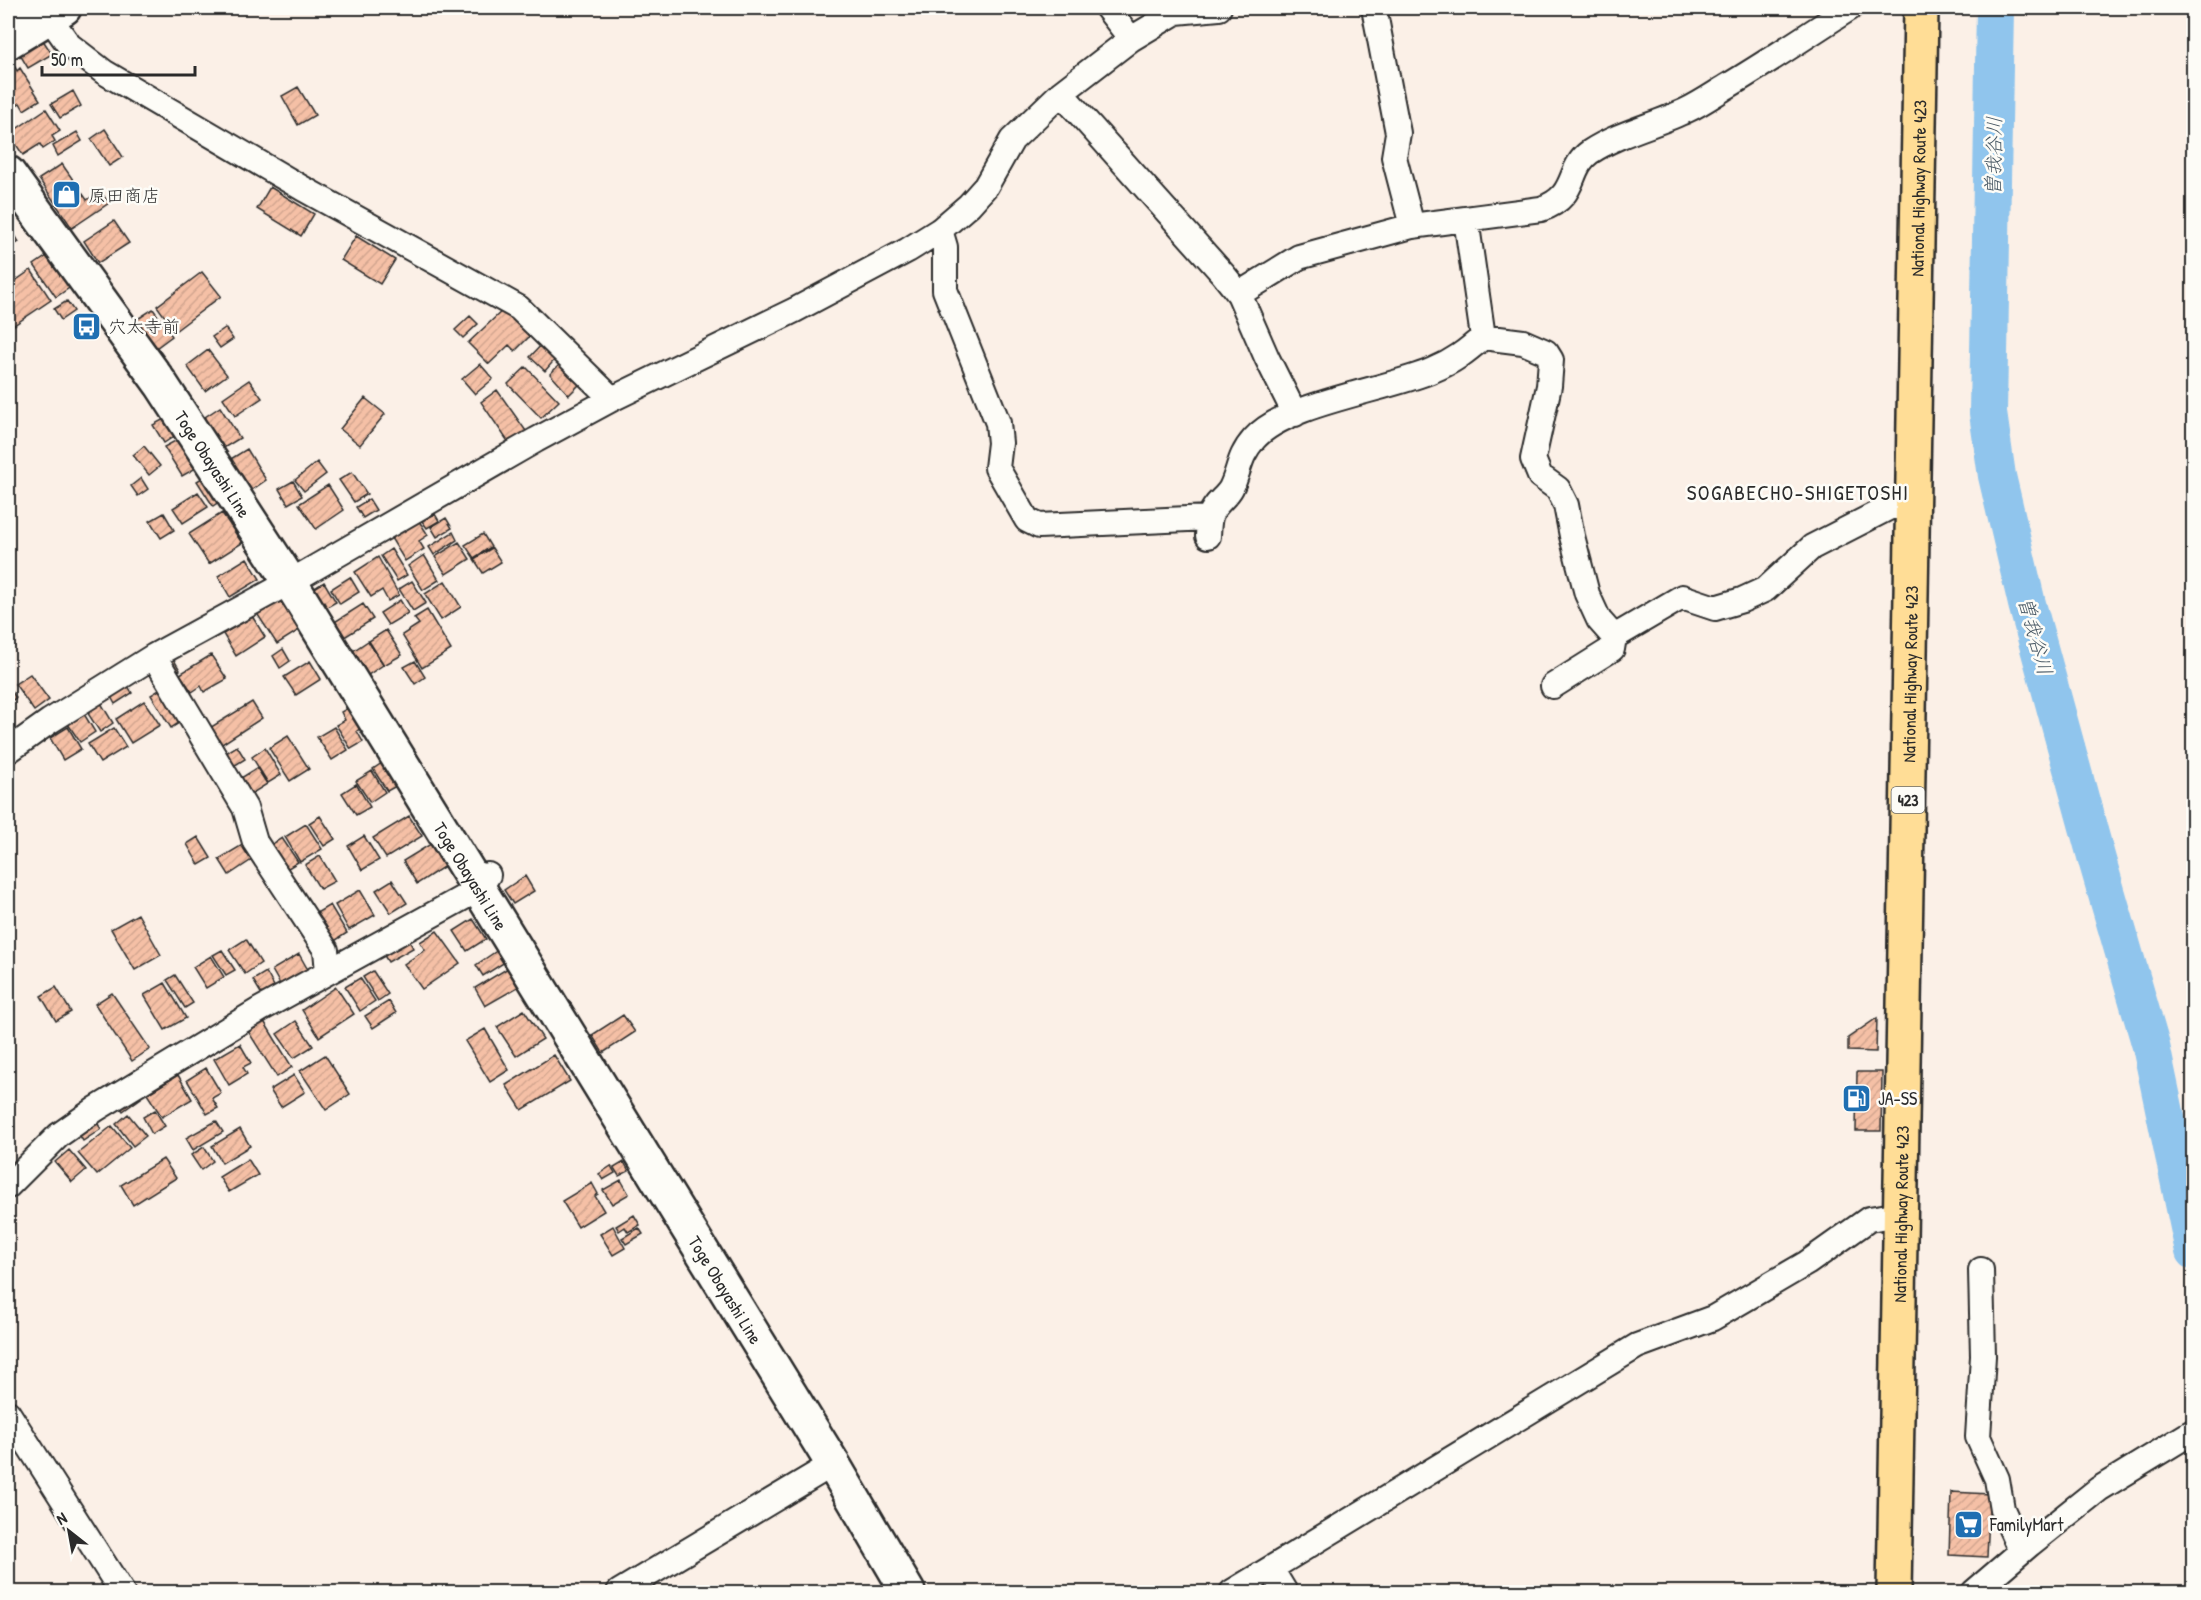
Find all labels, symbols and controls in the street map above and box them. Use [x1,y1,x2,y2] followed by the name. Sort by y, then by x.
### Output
[42,39,195,77] scale bar
[51,47,83,72] text: 50 m
[1904,100,1932,277] street label: National Highway Route 423
[1979,116,2007,196] water label: 曽我谷川
[51,179,83,211] shop icon: 原田商店
[88,183,160,208] place label: 原田商店
[71,310,103,342] bus stop icon: 穴太寺前
[108,314,180,339] place label: 穴太寺前
[169,406,257,522] street label: Toge Obayashi Line
[1687,478,1909,507] district label: SOGABECHO-SHIGETOSHI
[1896,585,1924,763] street label: National Highway Route 423
[2013,594,2059,678] water label: 曽我谷川
[1892,787,1924,813] road number: 423
[428,817,514,935] street label: Toge Obayashi Line
[1841,1082,1873,1114] fuel station icon: JA-SS
[1878,1086,1917,1111] place label: JA-SS
[1886,1125,1914,1303] street label: National Highway Route 423
[683,1231,769,1349] street label: Toge Obayashi Line
[39,1501,99,1561] north arrow
[52,1506,71,1530] text: N
[1953,1508,1985,1540] supermarket icon: FamilyMart
[1989,1512,2064,1537] place label: FamilyMart

